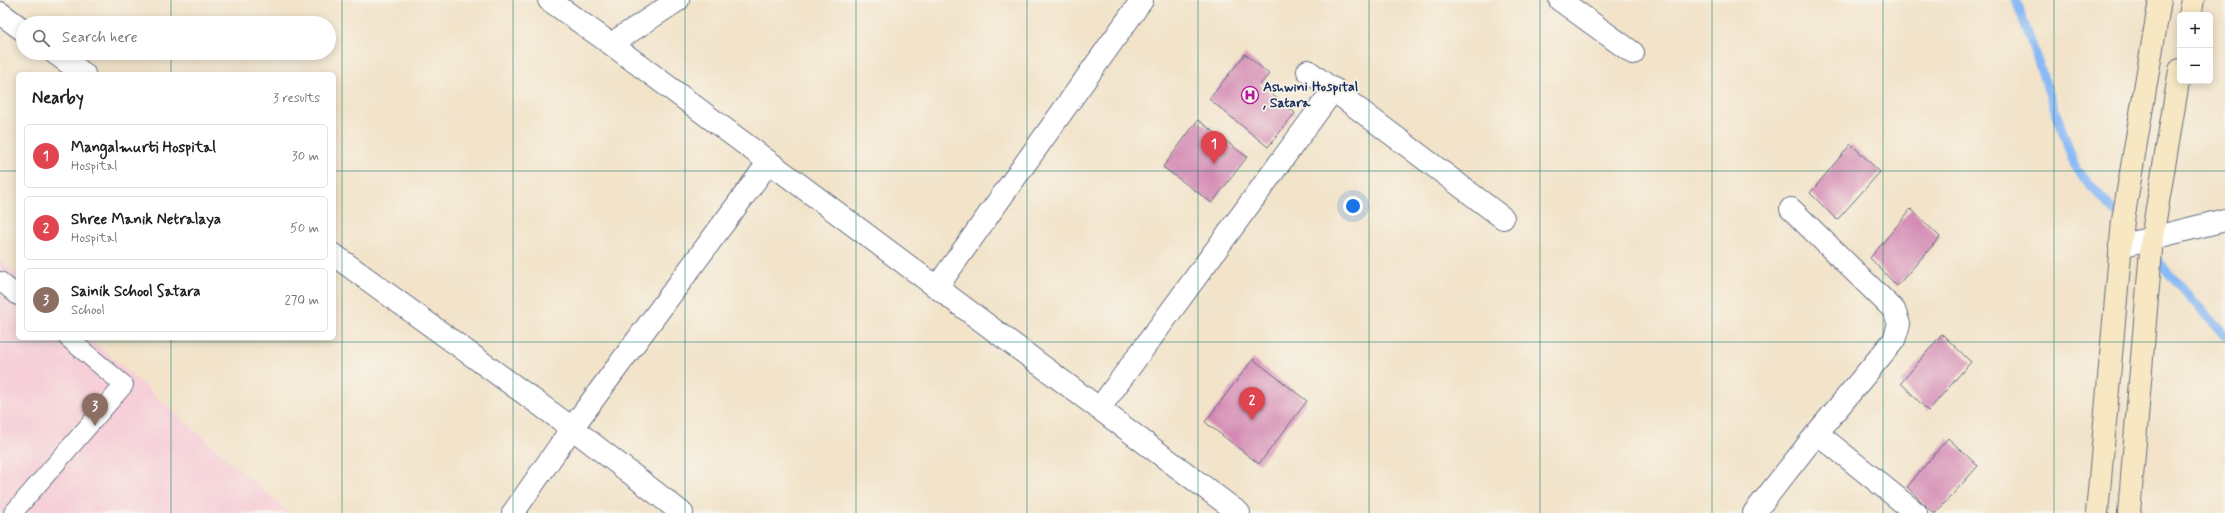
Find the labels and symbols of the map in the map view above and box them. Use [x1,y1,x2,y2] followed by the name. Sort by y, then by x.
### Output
[1263,78,1358,112] place label: Ashwini Hospital , Satara
[1240,85,1260,105] hospital icon: Ashwini Hospital , Satara
[1201,131,1227,164] pin: 1
[1343,196,1363,216] your location
[1239,387,1265,420] pin: 2
[82,393,108,426] pin: 3

